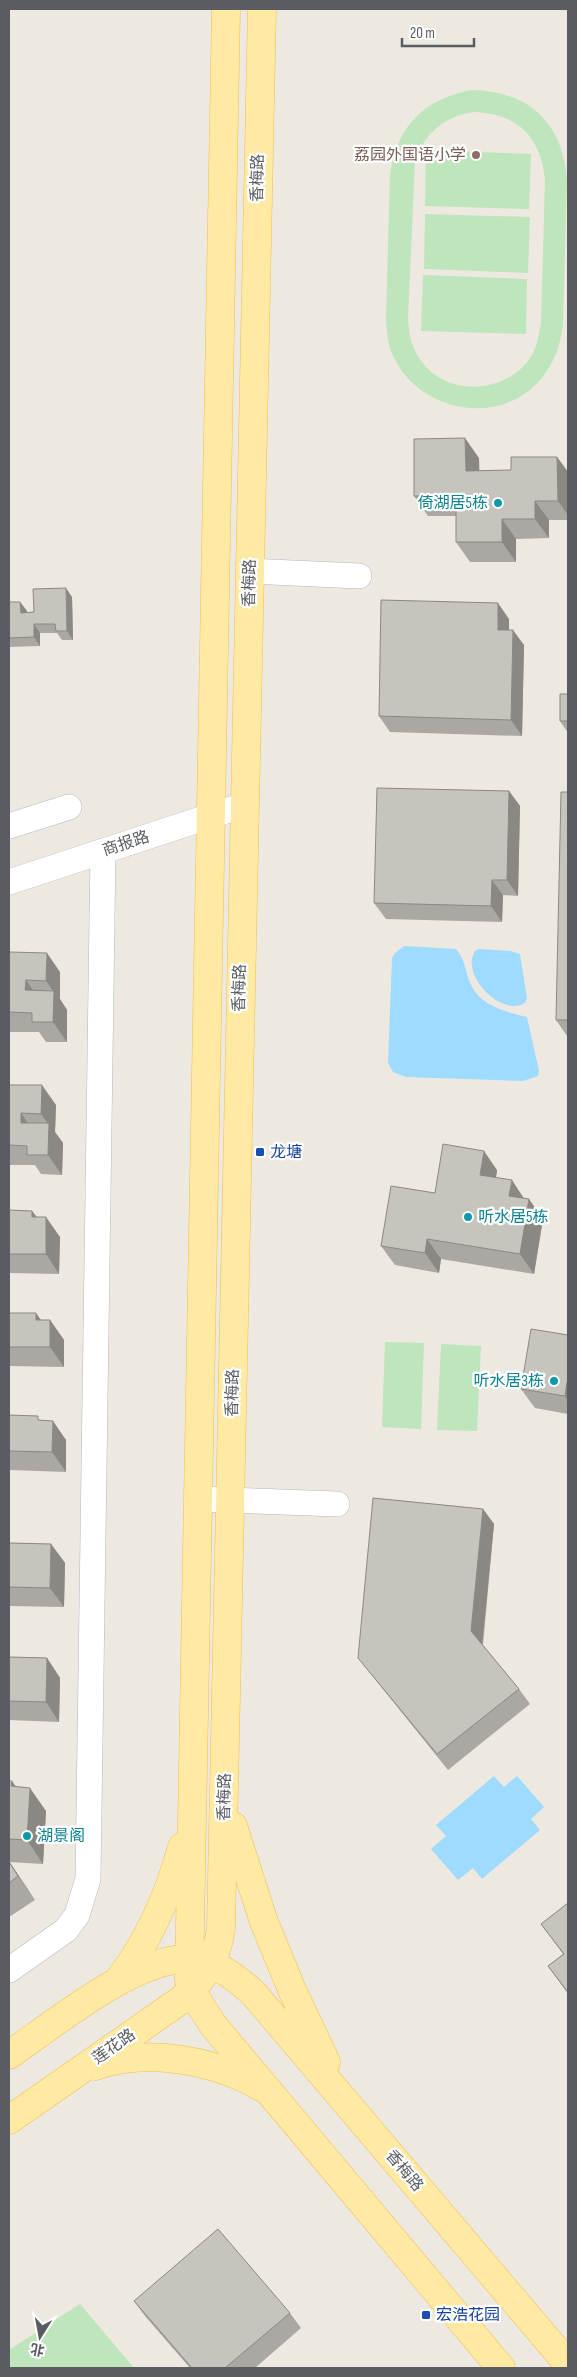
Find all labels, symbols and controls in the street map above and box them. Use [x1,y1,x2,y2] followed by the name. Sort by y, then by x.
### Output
[402,15,474,47] scale bar
[410,24,435,43] text: 20 m
[354,146,466,165] place label: 荔园外国语小学
[470,149,482,161] marker: 荔园外国语小学
[248,154,268,202] street label: 香梅路
[418,494,488,513] place label: 倚湖居5栋
[492,497,504,509] marker: 倚湖居5栋
[240,559,260,607] street label: 香梅路
[100,828,152,860] street label: 商报路
[230,964,250,1012] street label: 香梅路
[270,1143,302,1162] place label: 龙塘
[254,1146,266,1158] marker: 龙塘
[478,1208,548,1227] place label: 听水居5栋
[462,1211,474,1223] marker: 听水居5栋
[223,1369,243,1417] street label: 香梅路
[473,1372,544,1391] place label: 听水居3栋
[548,1375,560,1387] marker: 听水居3栋
[215,1773,235,1821] street label: 香梅路
[37,1827,85,1846] place label: 湖景阁
[21,1830,33,1842] marker: 湖景阁
[89,2025,139,2069] street label: 莲花路
[381,2147,427,2195] street label: 香梅路
[436,2306,500,2325] place label: 宏浩花园
[420,2309,432,2321] marker: 宏浩花园
[15,2312,65,2362] north arrow
[29,2340,46,2359] text: 北

